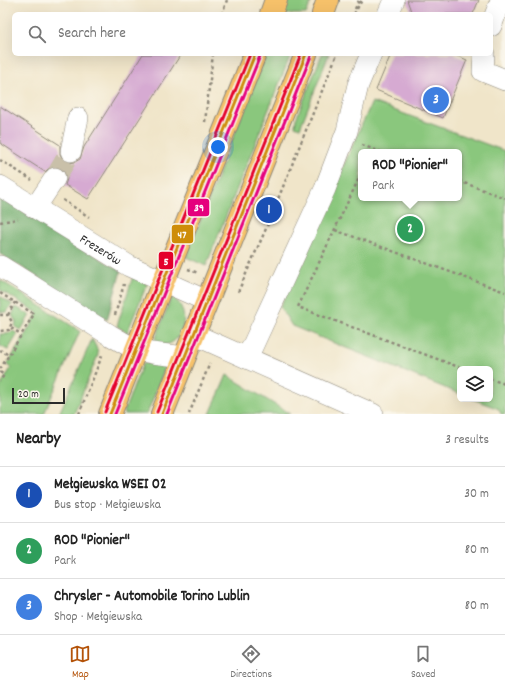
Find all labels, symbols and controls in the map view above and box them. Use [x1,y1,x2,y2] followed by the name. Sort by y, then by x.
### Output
[12,12,493,56] search box
[26,23,48,45] icon: search
[58,23,126,45] text: Search here
[423,85,449,115] pin: 3
[208,137,228,157] your location
[358,149,462,201] popup
[372,155,448,177] text: ROD "Pionier"
[372,177,394,196] text: Park
[256,195,282,225] pin: 1
[187,198,210,217] line badge: 39
[194,201,204,217] text: 39
[397,214,423,244] pin: 2
[171,224,194,244] line badge: 47
[178,228,187,244] text: 47
[75,231,124,271] street label: Frezerów
[158,251,174,270] line badge: 5
[163,255,169,271] text: 5
[457,366,493,402] map controls
[457,366,493,402] button: layers
[12,386,65,405] scale bar
[18,387,39,403] text: 20 m
[16,428,60,452] text: Nearby
[445,431,489,450] text: 3 results
[54,474,167,496] text: Mełgiewska WSEI 02
[28,485,30,504] text: 1
[464,485,489,504] text: 30 m
[54,496,161,515] text: Bus stop · Mełgiewska
[54,530,130,552] text: ROD "Pionier"
[26,541,32,560] text: 2
[465,541,489,560] text: 80 m
[54,552,76,571] text: Park
[54,586,250,608] text: Chrysler - Automobile Torino Lublin
[26,597,32,616] text: 3
[465,597,489,616] text: 80 m
[54,608,142,627] text: Shop · Mełgiewska
[69,643,91,683] tab: Map
[230,643,272,683] tab: Directions
[411,643,436,683] tab: Saved

